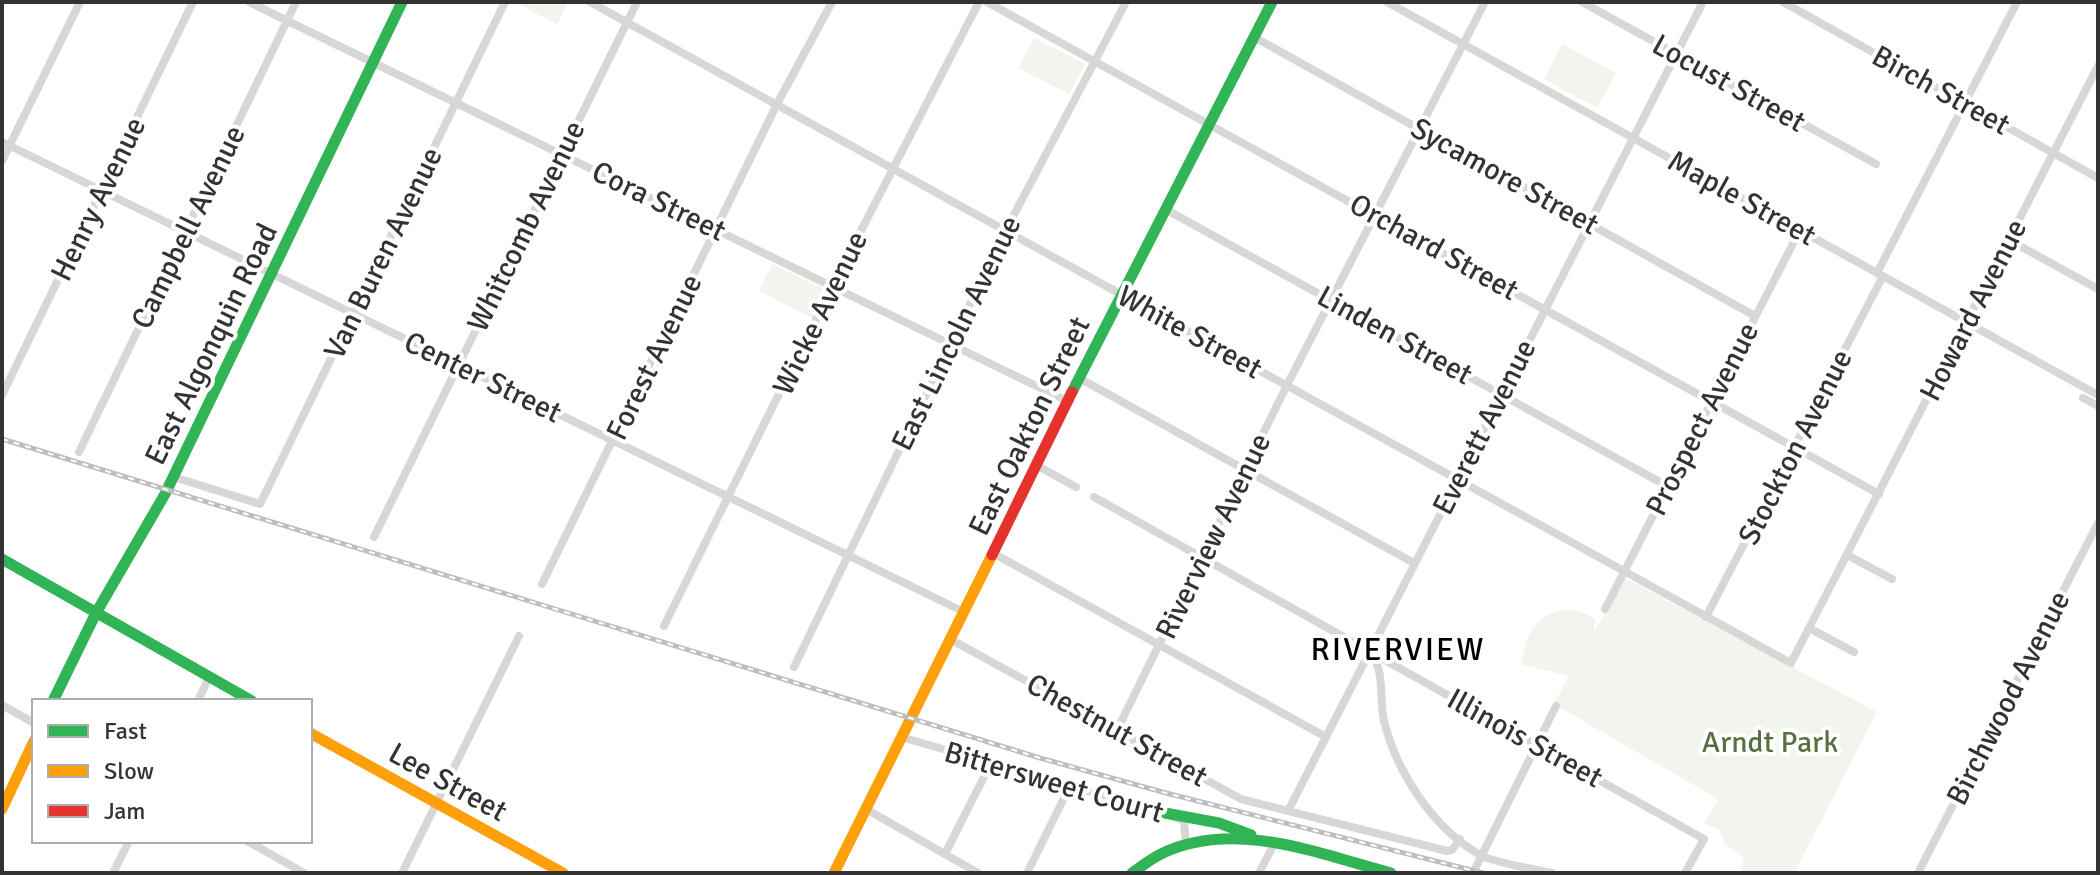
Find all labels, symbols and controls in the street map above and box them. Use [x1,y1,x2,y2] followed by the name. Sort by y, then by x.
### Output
[1646,26,1812,141] street label: Locust Street
[1865,37,2016,143] street label: Birch Street
[1404,110,1605,243] street label: Sycamore Street
[43,111,154,287] street label: Henry Avenue
[459,115,593,338] street label: Whitcomb Avenue
[123,120,254,335] street label: Campbell Avenue
[316,141,451,365] street label: Van Buren Avenue
[1661,143,1822,254] street label: Maple Street
[586,153,732,250] street label: Cora Street
[1343,186,1525,309] street label: Orchard Street
[883,210,1029,457] street label: East Lincoln Avenue
[1912,213,2035,407] street label: Howard Avenue
[137,217,286,471] street label: East Algonquin Road
[765,225,876,401] street label: Wicke Avenue
[598,268,711,446] street label: Forest Avenue
[1111,278,1269,387] street label: White Street
[1311,278,1479,393] street label: Linden Street
[960,311,1098,542] street label: East Oakton Street
[1638,316,1767,522] street label: Prospect Avenue
[398,323,567,431] street label: Center Street
[1424,333,1544,521] street label: Everett Avenue
[1730,343,1861,551] street label: Stockton Avenue
[1148,427,1279,645] street label: Riverview Avenue
[1938,585,2078,812] street label: Birchwood Avenue
[1311,630,1485,669] district label: RIVERVIEW
[1020,666,1214,795] street label: Chestnut Street
[1441,681,1609,796] street label: Illinois Street
[32,699,312,843] legend
[104,716,147,746] text: Fast
[1702,724,1838,761] park label: Arndt Park
[940,733,1168,831] street label: Bittersweet Court
[382,735,513,830] street label: Lee Street
[104,756,154,786] text: Slow
[104,796,145,826] text: Jam

